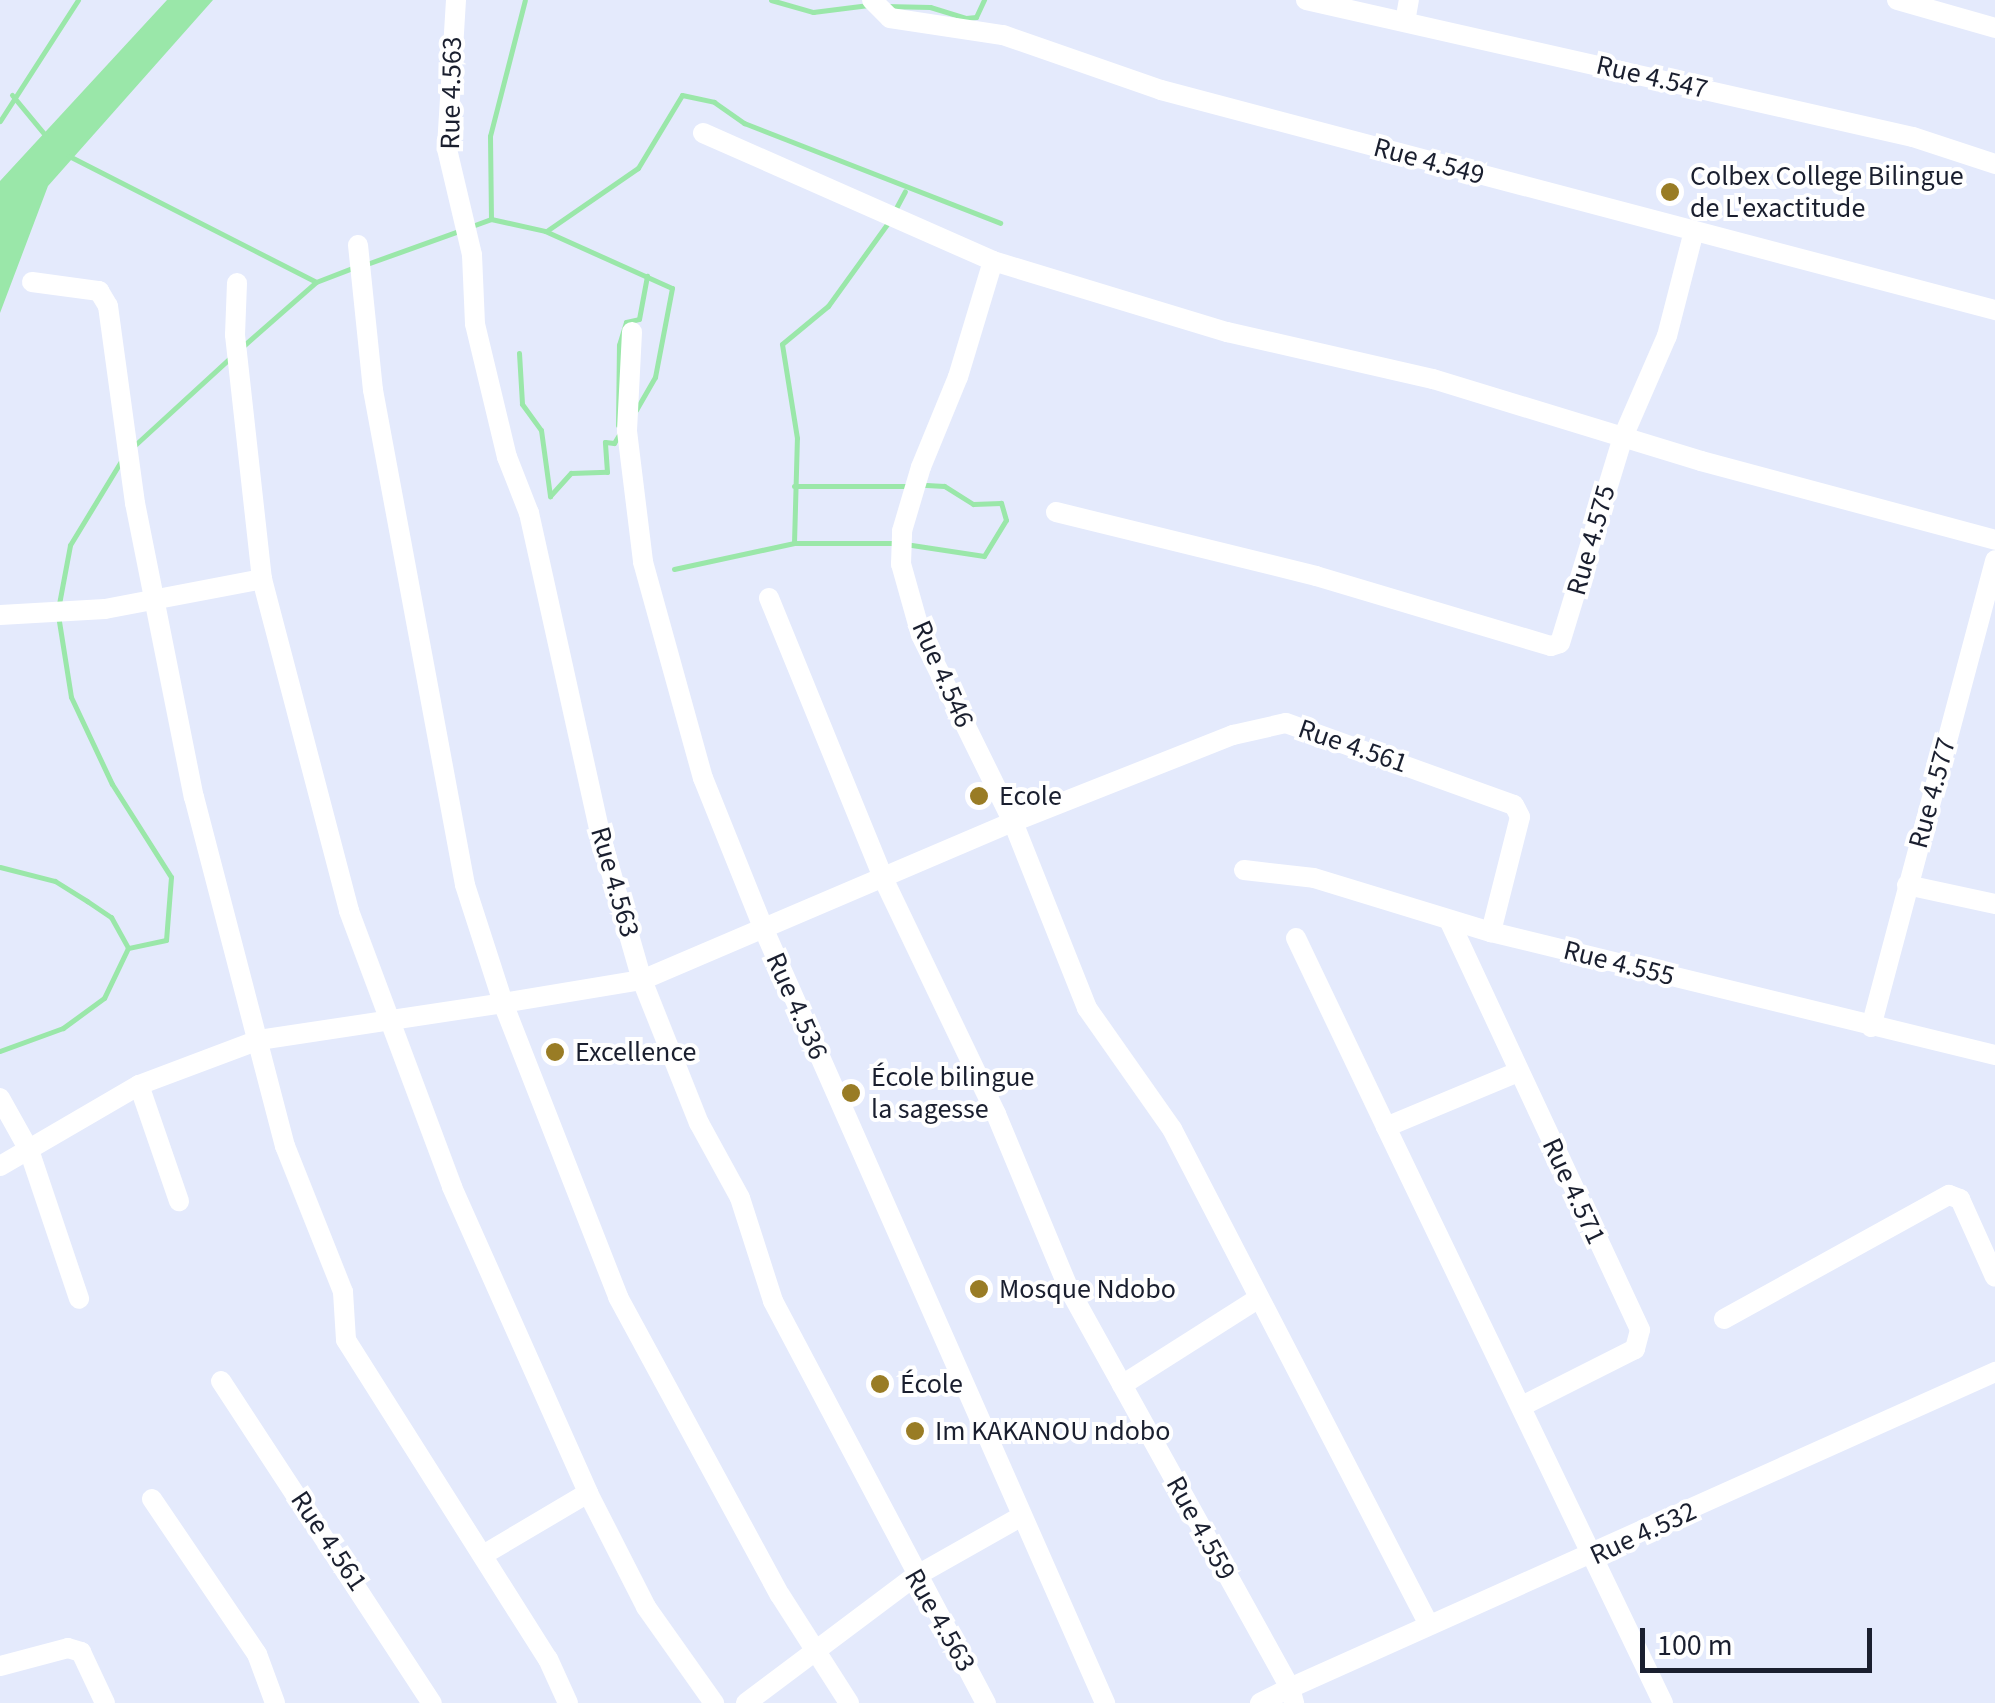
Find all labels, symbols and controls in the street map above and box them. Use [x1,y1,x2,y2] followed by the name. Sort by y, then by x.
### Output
[433,36,469,150] street label: Rue 4.563
[1593,48,1711,106] street label: Rue 4.547
[1370,130,1488,192] street label: Rue 4.549
[1690,159,1964,225] place label: Colbex College Bilingue de L'exactitude
[1659,181,1681,203] marker: Colbex College Bilingue de L'exactitude
[1559,481,1623,599] street label: Rue 4.575
[905,615,981,733] street label: Rue 4.546
[1294,712,1412,780] street label: Rue 4.561
[1901,734,1963,852] street label: Rue 4.577
[999,779,1062,813] place label: Ecole
[968,785,990,807] marker: Ecole
[583,823,647,941] street label: Rue 4.563
[1560,933,1678,993] street label: Rue 4.555
[759,947,835,1065] street label: Rue 4.536
[575,1035,697,1069] place label: Excellence
[544,1041,566,1063] marker: Excellence
[871,1060,1034,1126] place label: École bilingue la sagesse
[840,1082,862,1104] marker: École bilingue la sagesse
[1535,1133,1613,1249] street label: Rue 4.571
[999,1272,1176,1306] place label: Mosque Ndobo
[968,1278,990,1300] marker: Mosque Ndobo
[900,1367,963,1401] place label: École
[869,1373,891,1395] marker: École
[935,1414,1171,1448] place label: Im KAKANOU ndobo
[904,1420,926,1442] marker: Im KAKANOU ndobo
[1159,1470,1243,1586] street label: Rue 4.559
[283,1485,375,1597] street label: Rue 4.561
[1585,1494,1701,1572] street label: Rue 4.532
[897,1563,983,1677] street label: Rue 4.563
[1645,1608,1878,1670] scale bar
[1657,1624,1733,1667] text: 100 m

